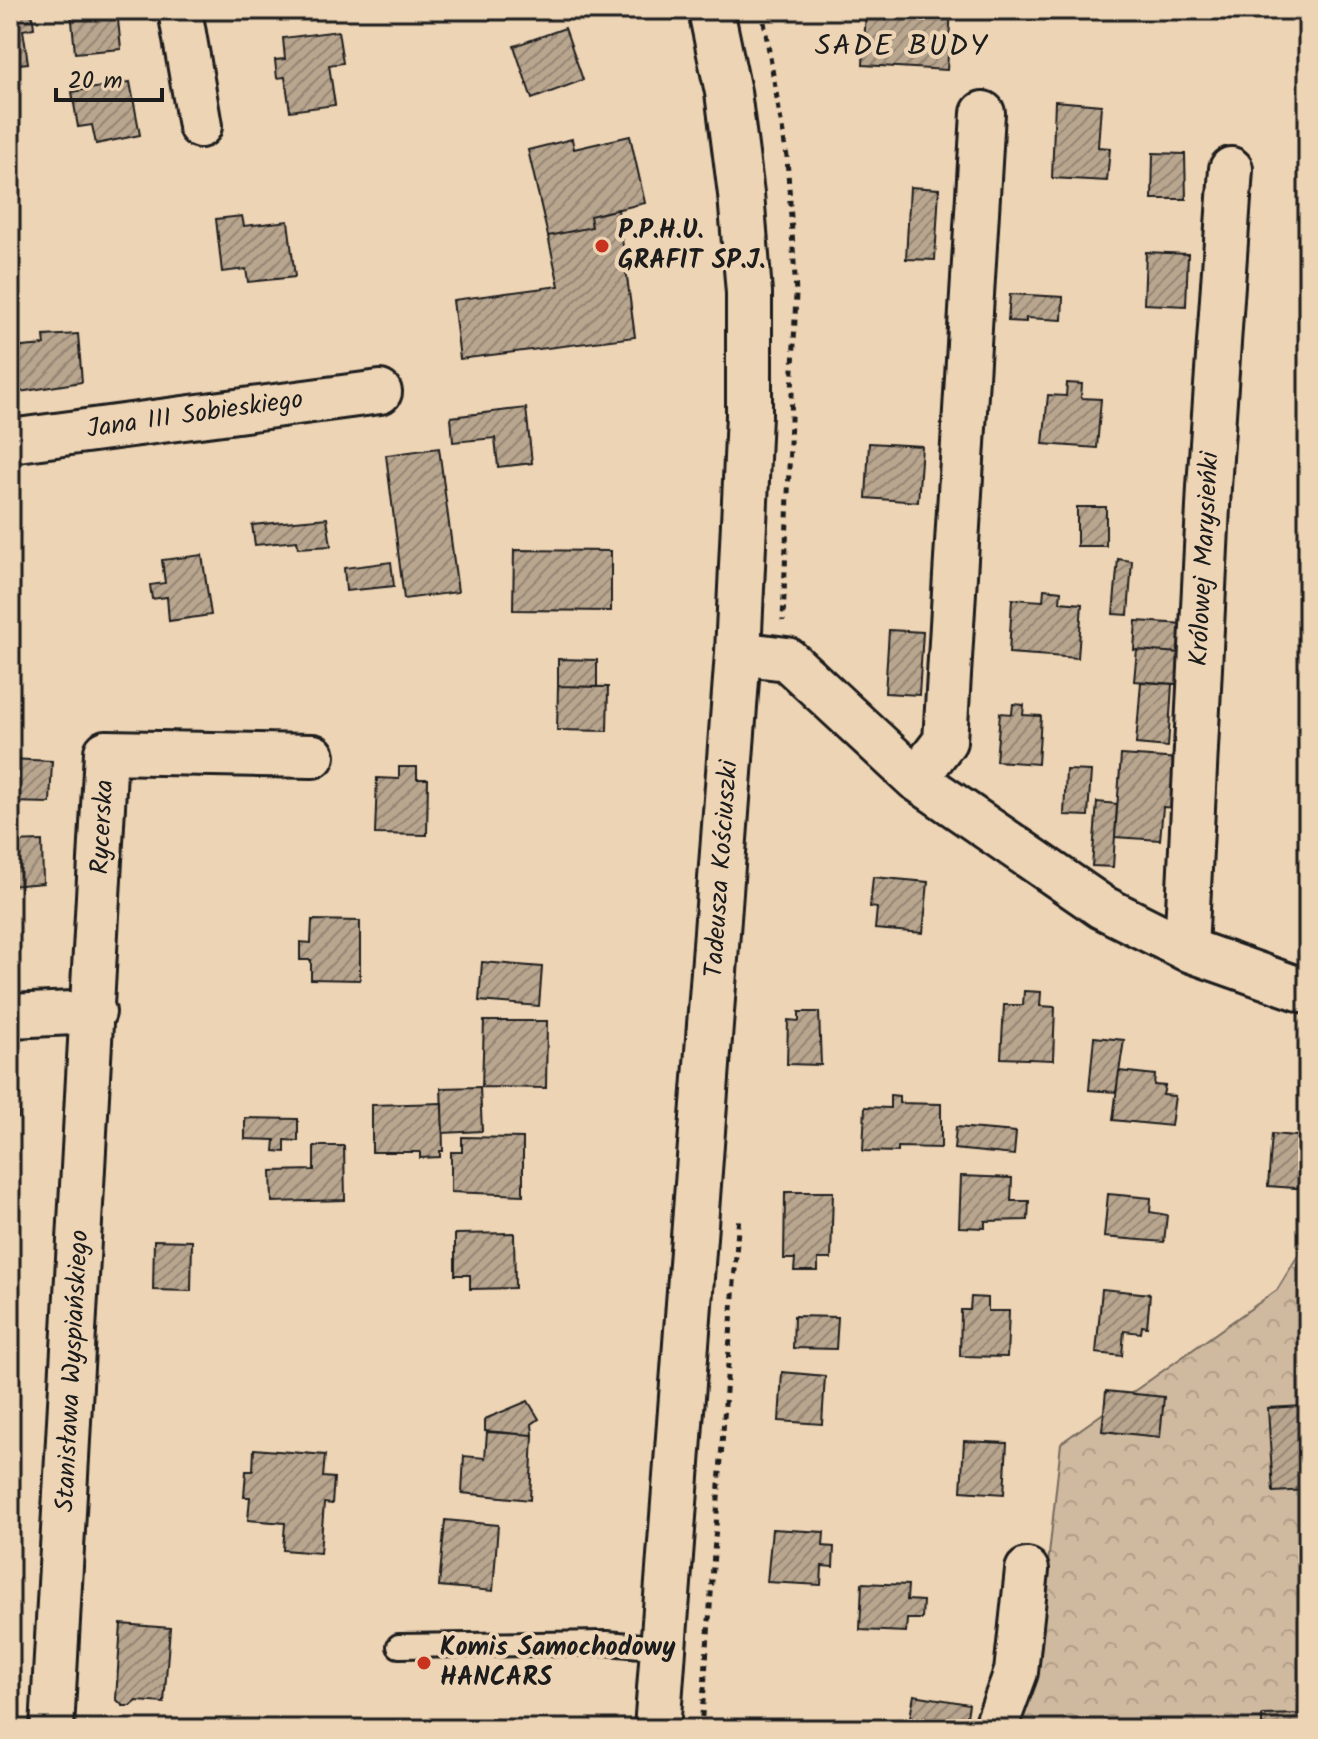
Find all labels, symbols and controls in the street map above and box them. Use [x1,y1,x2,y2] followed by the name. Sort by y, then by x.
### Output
[815,23,989,71] district label: SADE BUDY
[56,52,162,102] scale bar
[68,62,123,101] text: 20 m
[618,210,765,282] place label: P.P.H.U. GRAFIT SP.J.
[593,237,611,255] marker: P.P.H.U. GRAFIT SP.J.
[84,379,306,451] street label: Jana III Sobieskiego
[1178,449,1232,667] street label: Królowej Marysieńki
[693,757,751,979] street label: Tadeusza Kościuszki
[80,779,126,875] street label: Rycerska
[45,1229,101,1513] street label: Stanisława Wyspiańskiego
[440,1627,676,1699] place label: Komis Samochodowy HANCARS
[415,1654,433,1672] marker: Komis Samochodowy HANCARS

